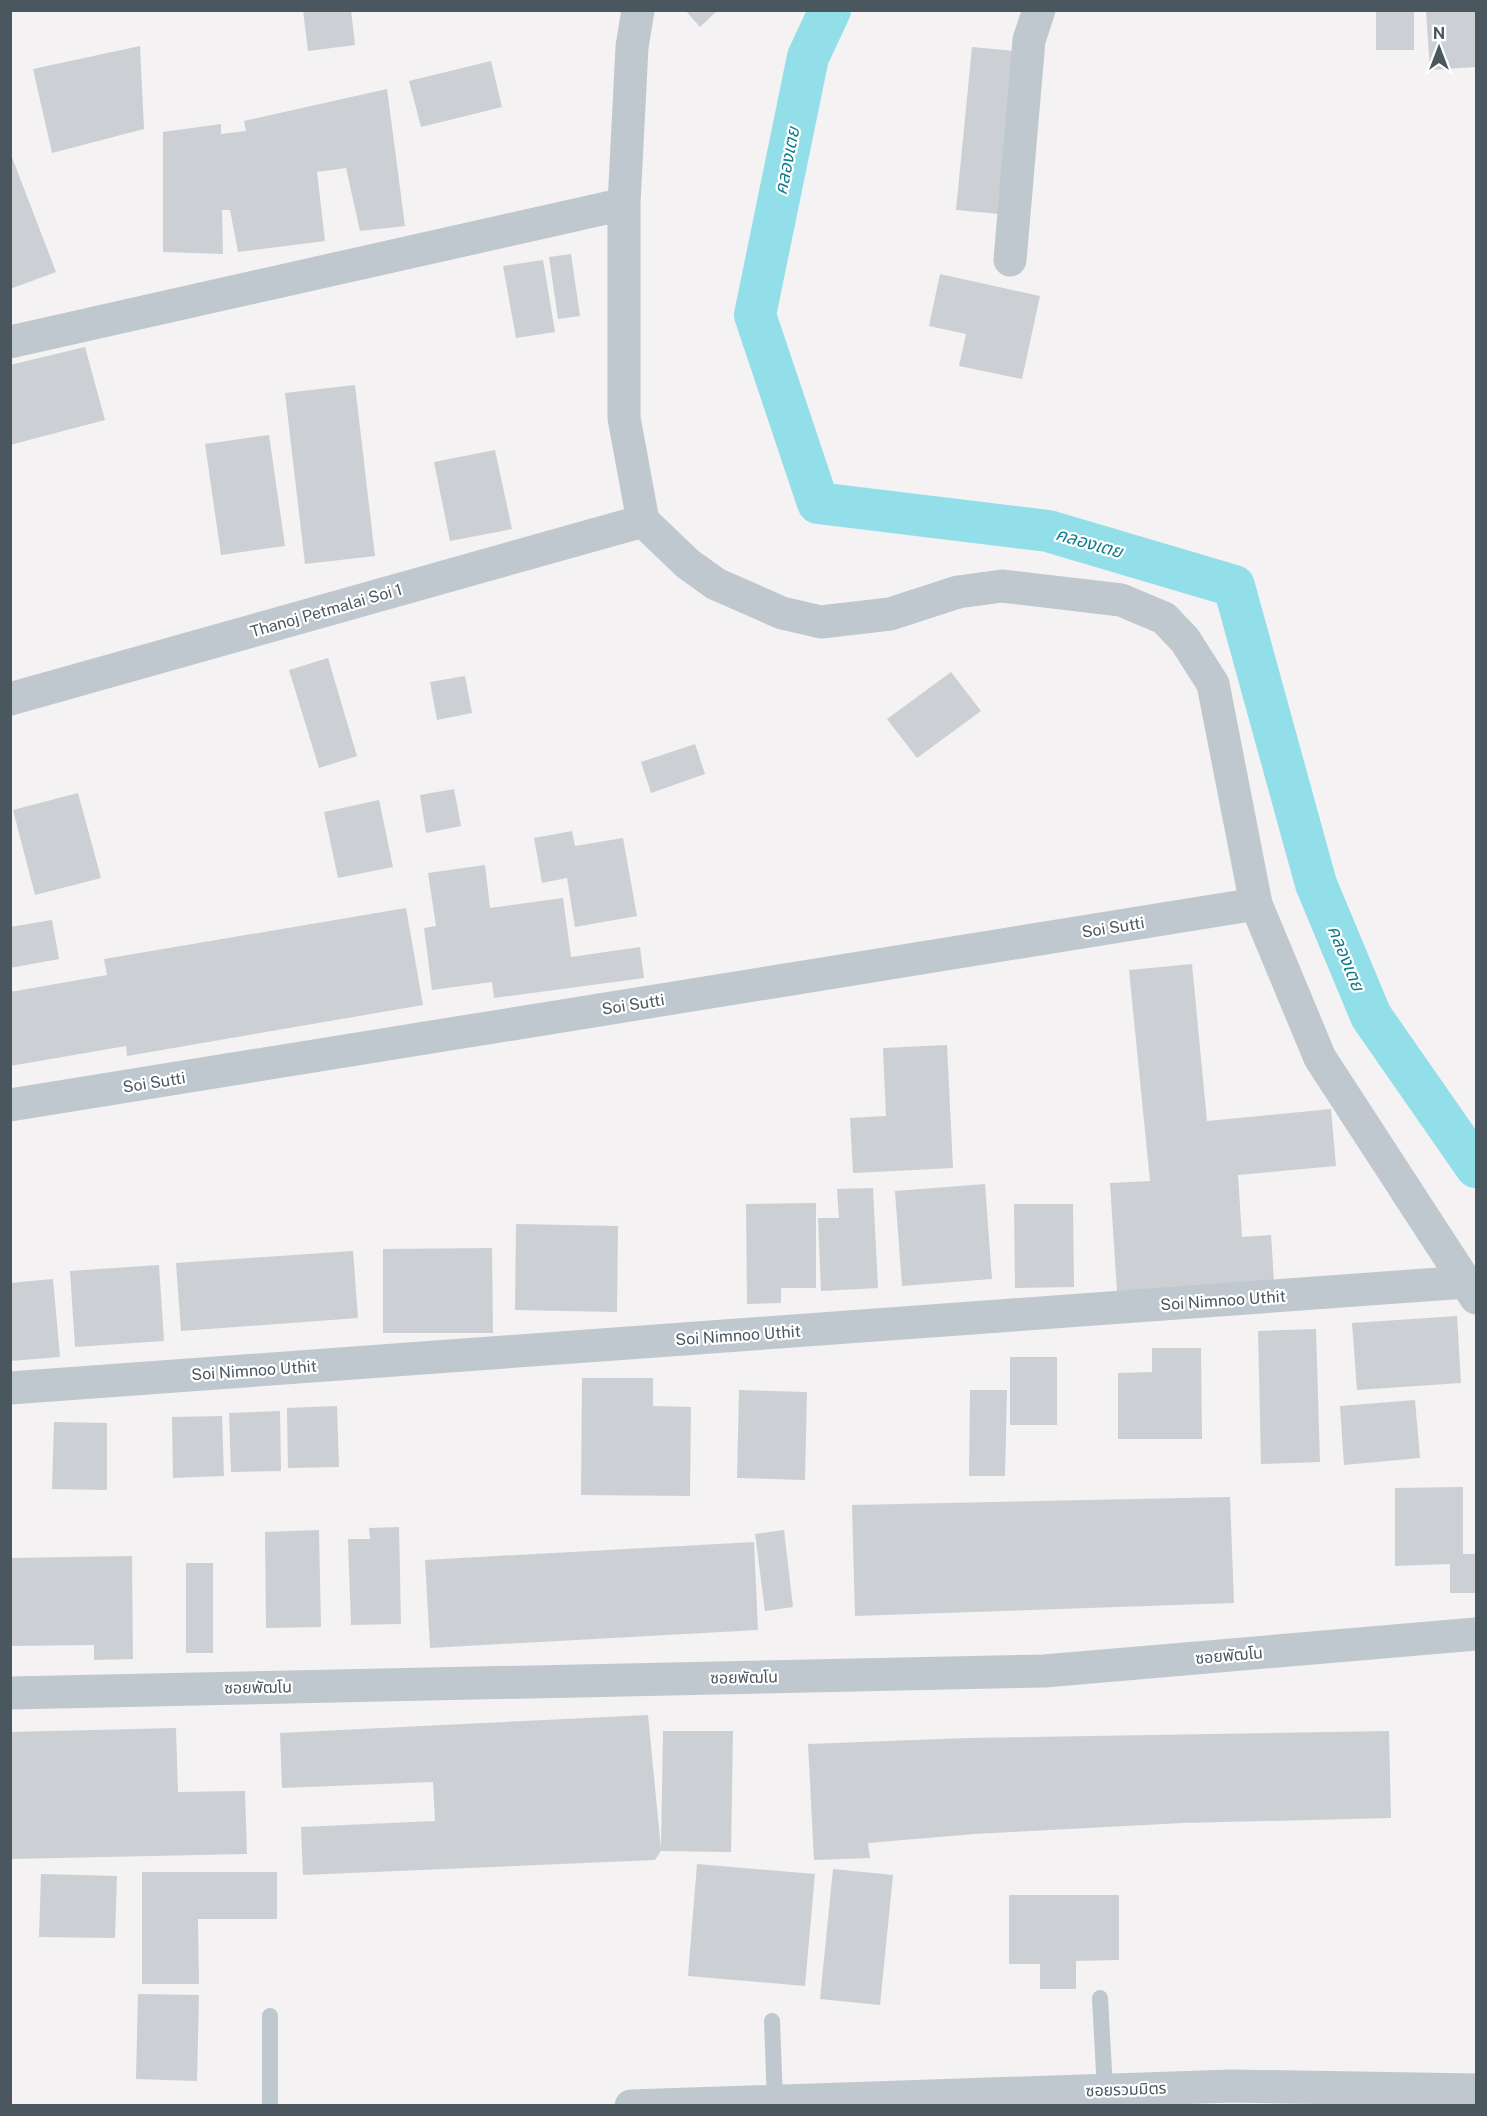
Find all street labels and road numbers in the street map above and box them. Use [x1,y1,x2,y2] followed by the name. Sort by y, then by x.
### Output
[248,580,404,641] street label: Thanoj Petmalai Soi 1
[1080,913,1146,942] street label: Soi Sutti
[600,990,666,1019] street label: Soi Sutti
[121,1068,187,1097] street label: Soi Sutti
[1160,1287,1286,1314] street label: Soi Nimnoo Uthit
[675,1322,801,1349] street label: Soi Nimnoo Uthit
[191,1357,317,1384] street label: Soi Nimnoo Uthit
[1194,1643,1264,1668] street label: ซอยพัฒโน
[710,1667,778,1688] street label: ซอยพัฒโน
[224,1677,292,1698] street label: ซอยพัฒโน
[1085,2079,1167,2100] street label: ซอยรวมมิตร

